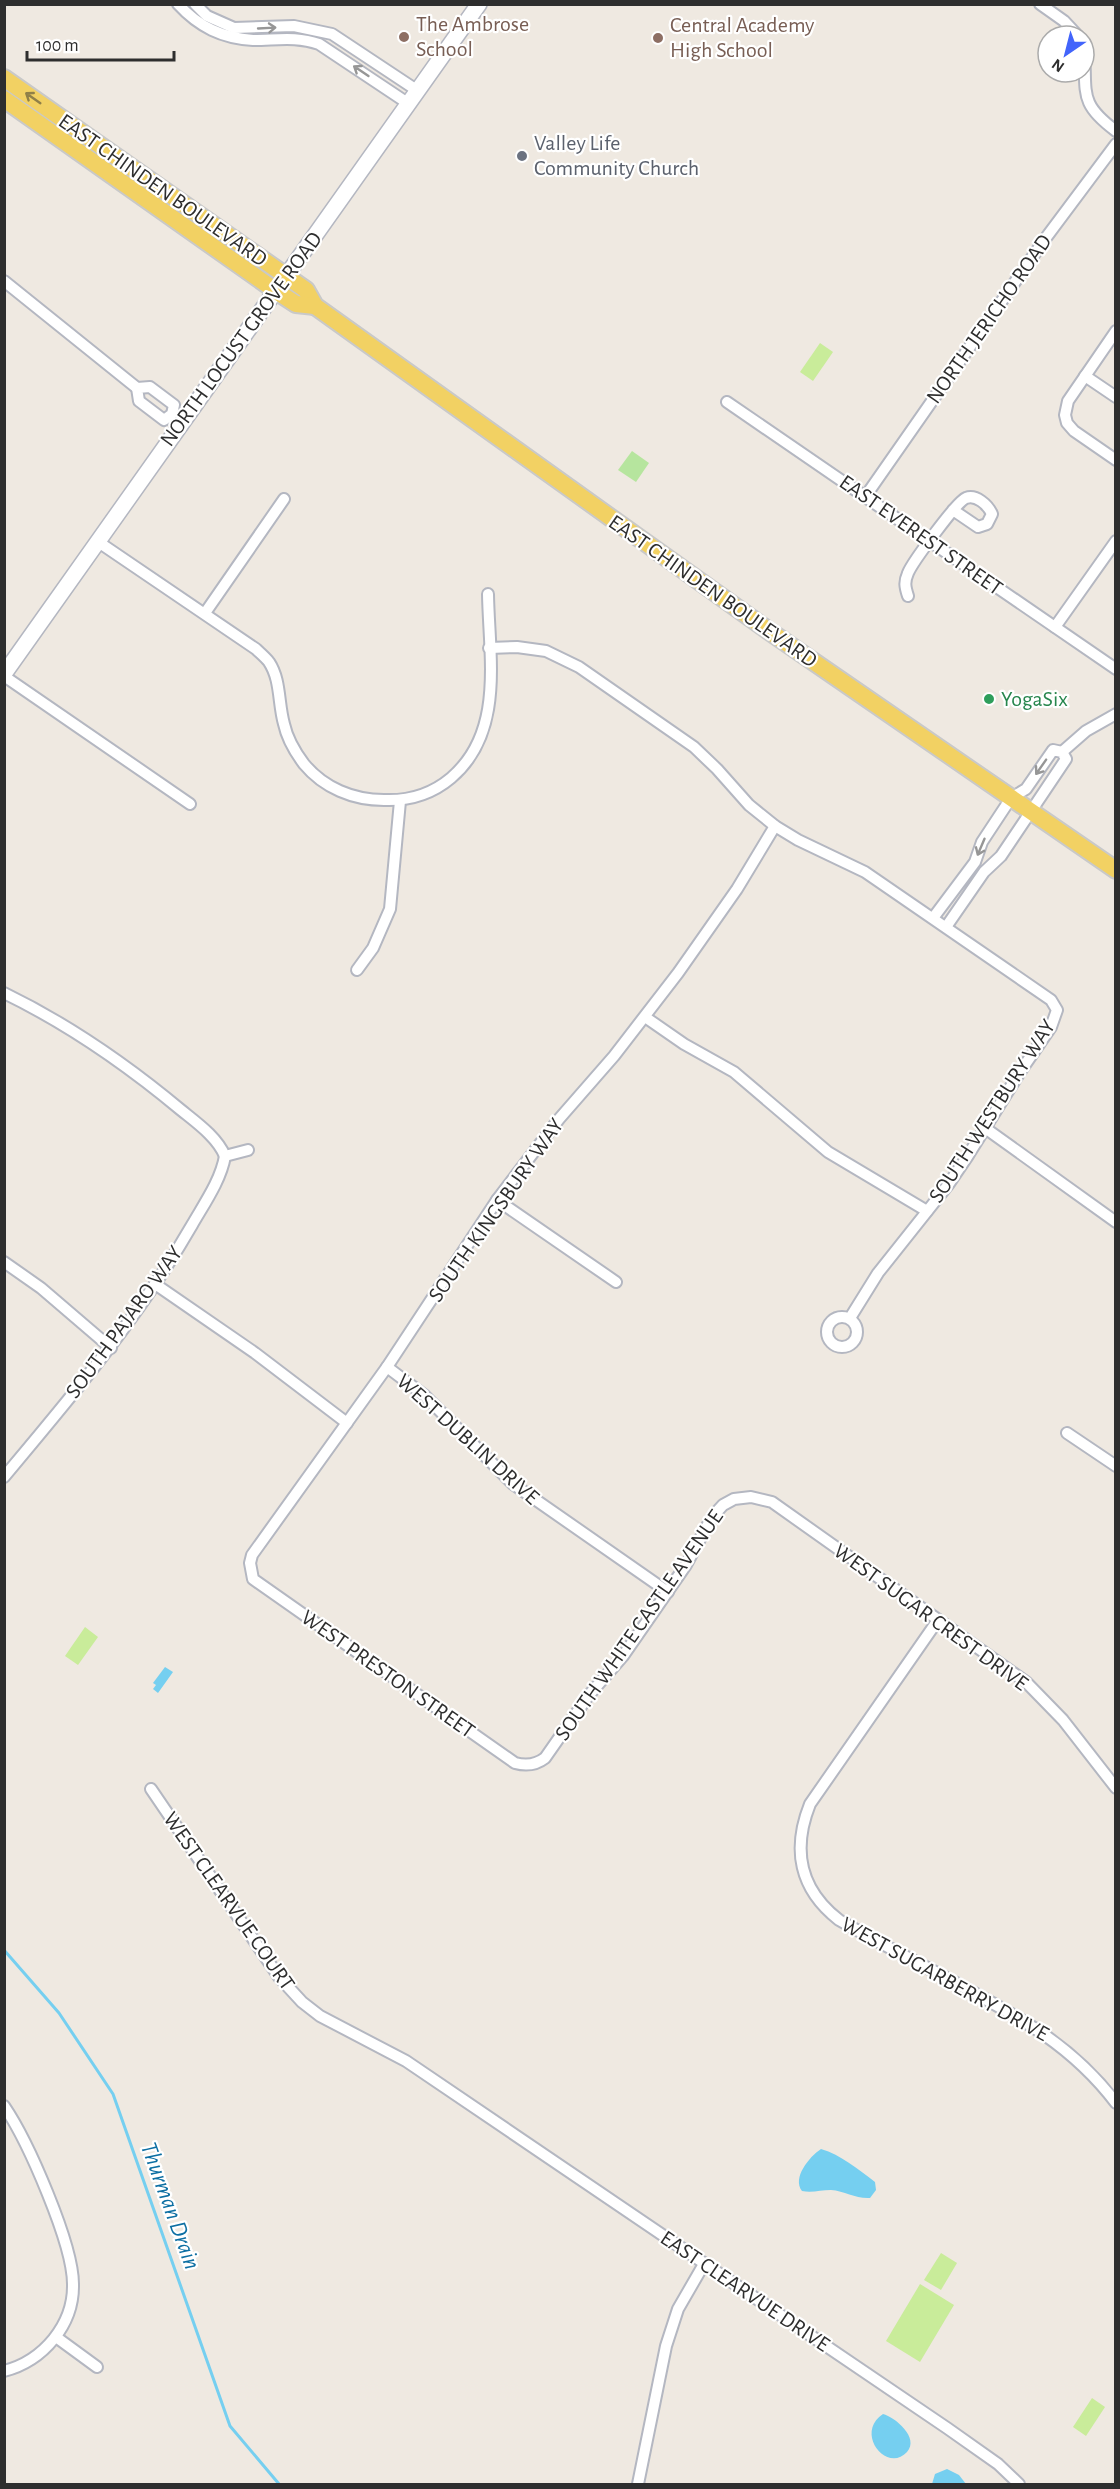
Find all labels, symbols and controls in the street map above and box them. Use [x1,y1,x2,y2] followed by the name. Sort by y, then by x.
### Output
[416,13,529,60] place label: The Ambrose School
[670,14,815,61] place label: Central Academy High School
[257,22,277,33] one-way arrow
[27,24,174,62] scale bar
[1036,24,1096,84] north arrow
[397,30,411,44] marker: The Ambrose School
[651,31,665,45] marker: Central Academy High School
[36,37,79,55] text: 100 m
[1049,56,1067,75] text: N
[353,65,370,77] one-way arrow
[25,92,41,104] one-way arrow
[55,110,271,270] street label: EAST CHINDEN BOULEVARD
[534,132,699,179] place label: Valley Life Community Church
[515,149,529,163] marker: Valley Life Community Church
[156,228,326,450] street label: NORTH LOCUST GROVE ROAD
[922,230,1056,408] street label: NORTH JERICHO ROAD
[835,470,1007,600] street label: EAST EVEREST STREET
[605,511,821,671] street label: EAST CHINDEN BOULEVARD
[1001,688,1068,710] place label: YogaSix
[982,692,996,706] marker: YogaSix
[1035,759,1047,775] one-way arrow
[974,838,986,856] one-way arrow
[925,1015,1060,1207] street label: SOUTH WESTBURY WAY
[424,1114,568,1306] street label: SOUTH KINGSBURY WAY
[62,1242,187,1402] street label: SOUTH PAJARO WAY
[393,1370,544,1509] street label: WEST DUBLIN DRIVE
[551,1505,727,1744] street label: SOUTH WHITE CASTLE AVENUE
[830,1539,1033,1695] street label: WEST SUGAR CREST DRIVE
[297,1606,479,1742] street label: WEST PRESTON STREET
[159,1808,299,1994] street label: WEST CLEARVUE COURT
[838,1913,1053,2045] street label: WEST SUGARBERRY DRIVE
[136,2139,204,2273] water label: Thurman Drain
[656,2226,834,2356] street label: EAST CLEARVUE DRIVE

